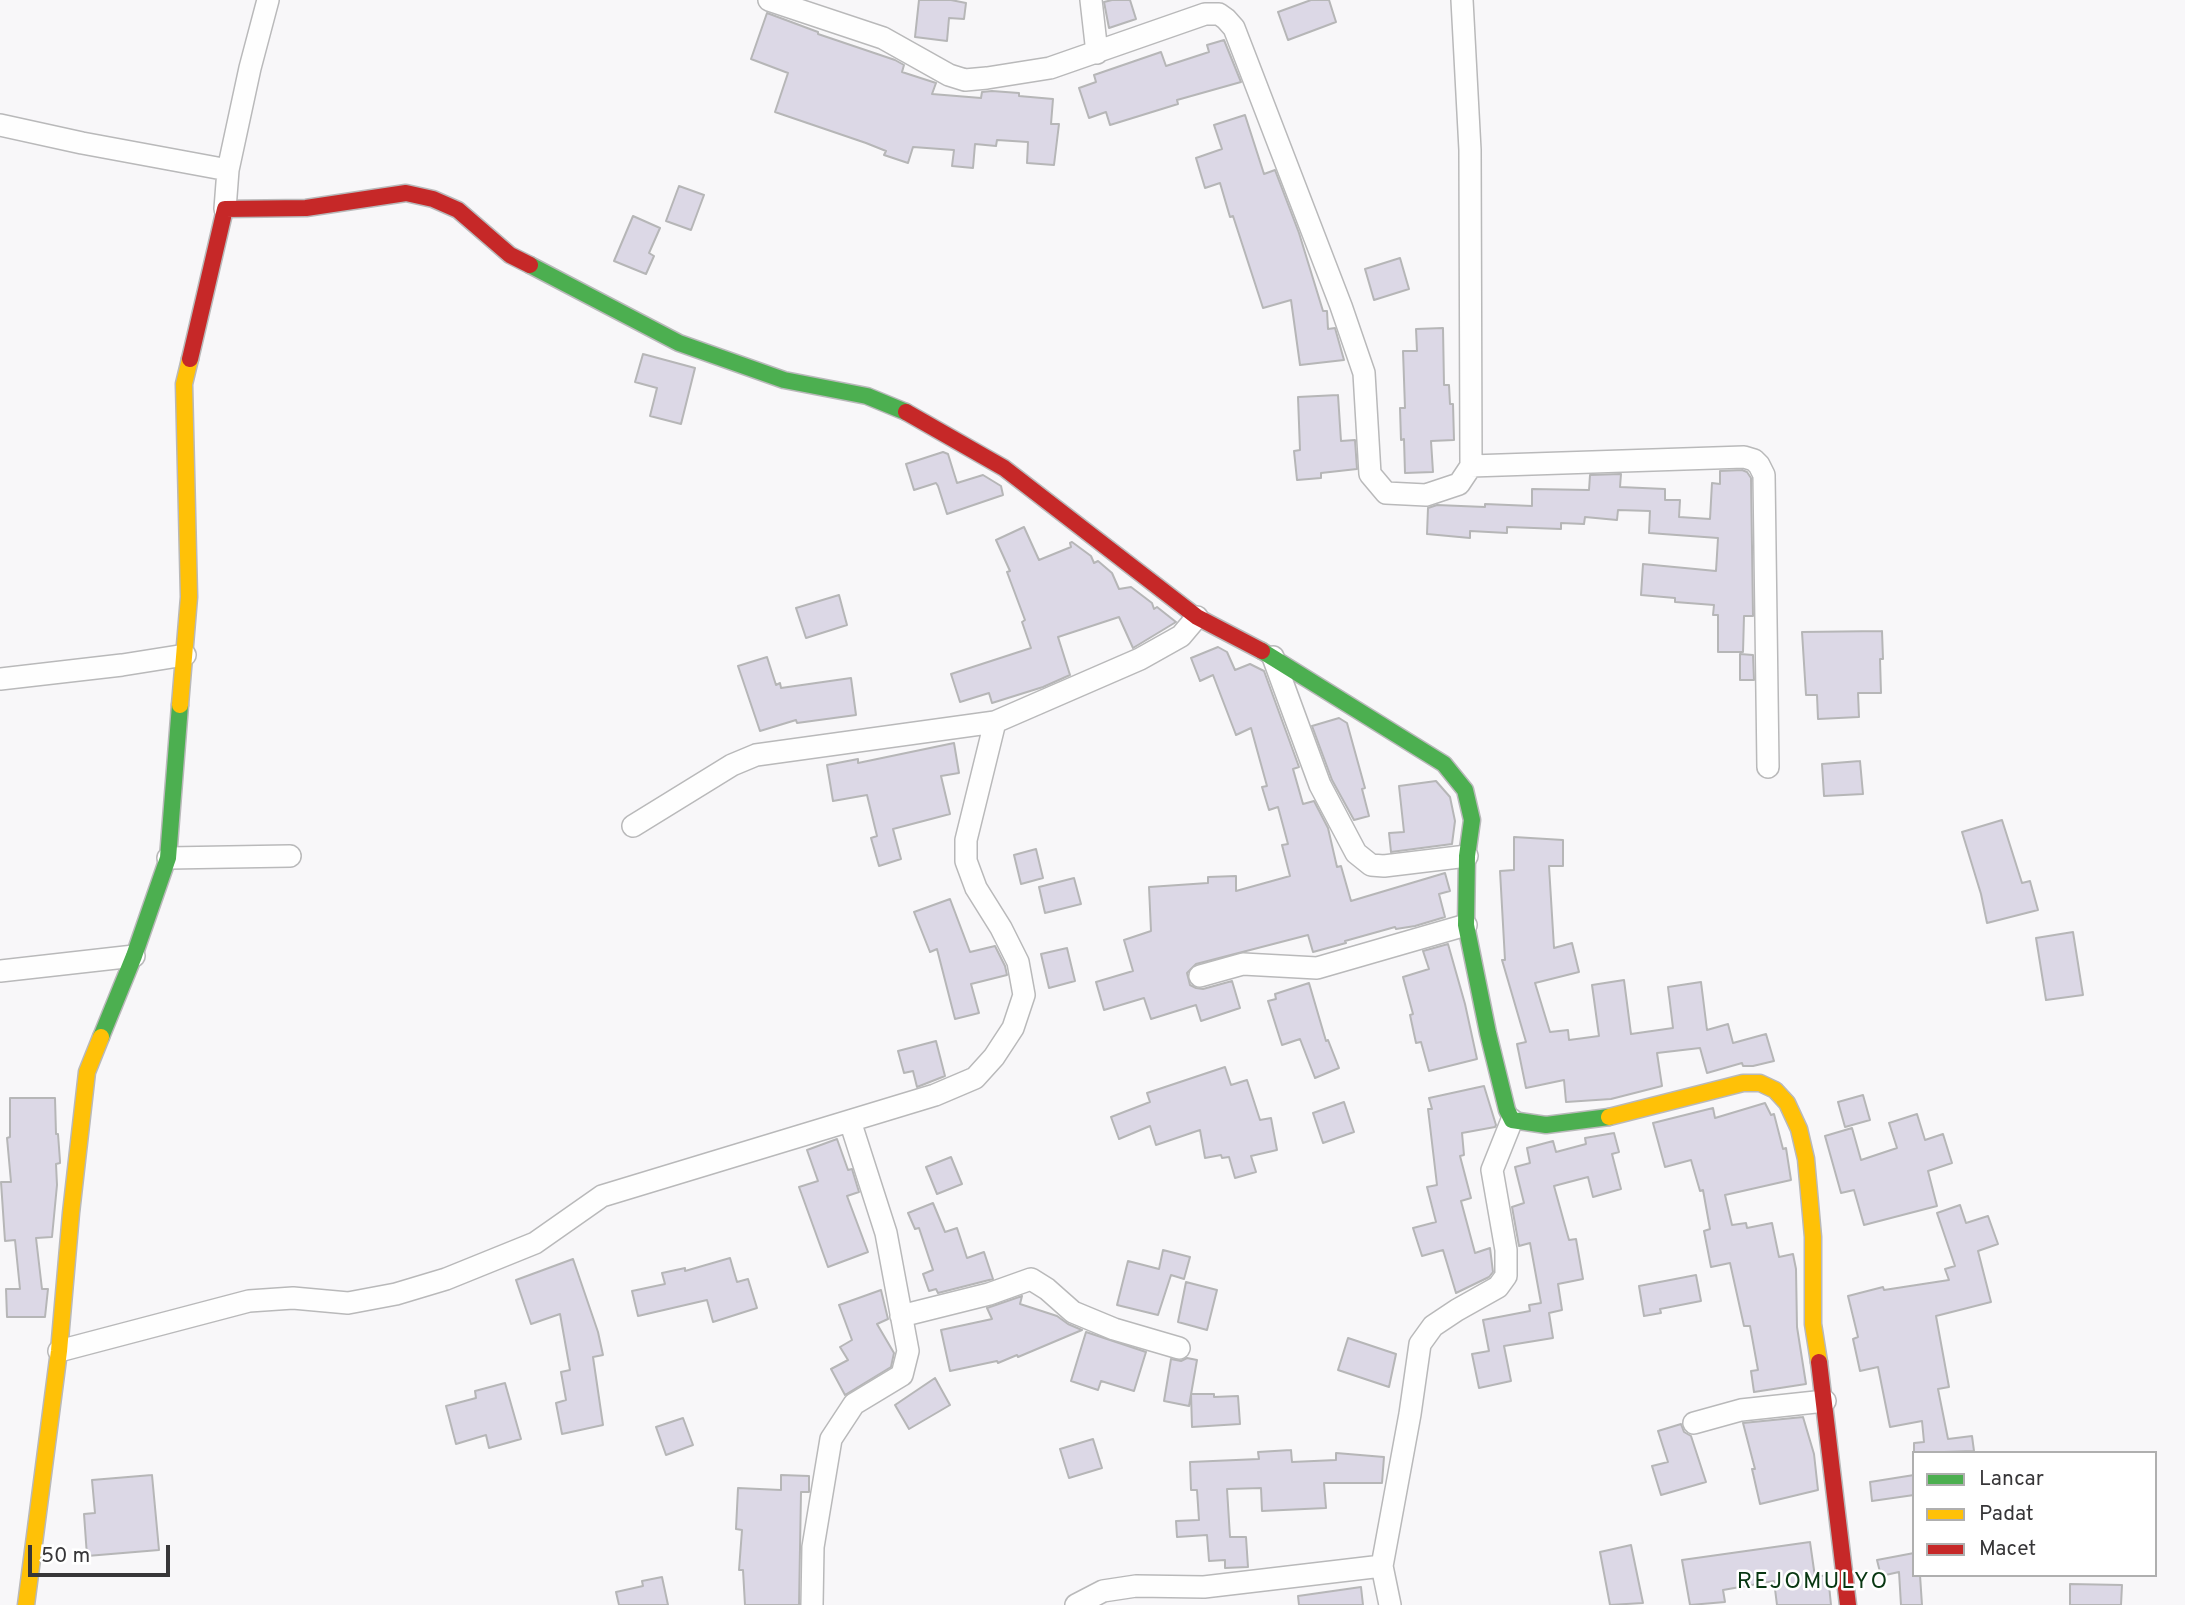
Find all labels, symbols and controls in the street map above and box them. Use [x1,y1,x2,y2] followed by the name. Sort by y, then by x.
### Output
[1912,1451,2157,1577] legend
[1979,1466,2044,1493] text: Lancar
[1979,1501,2034,1528] text: Padat
[32,1532,173,1576] scale bar
[1979,1536,2036,1563] text: Macet
[41,1543,90,1570] text: 50 m
[1738,1569,1888,1597] district label: REJOMULYO

